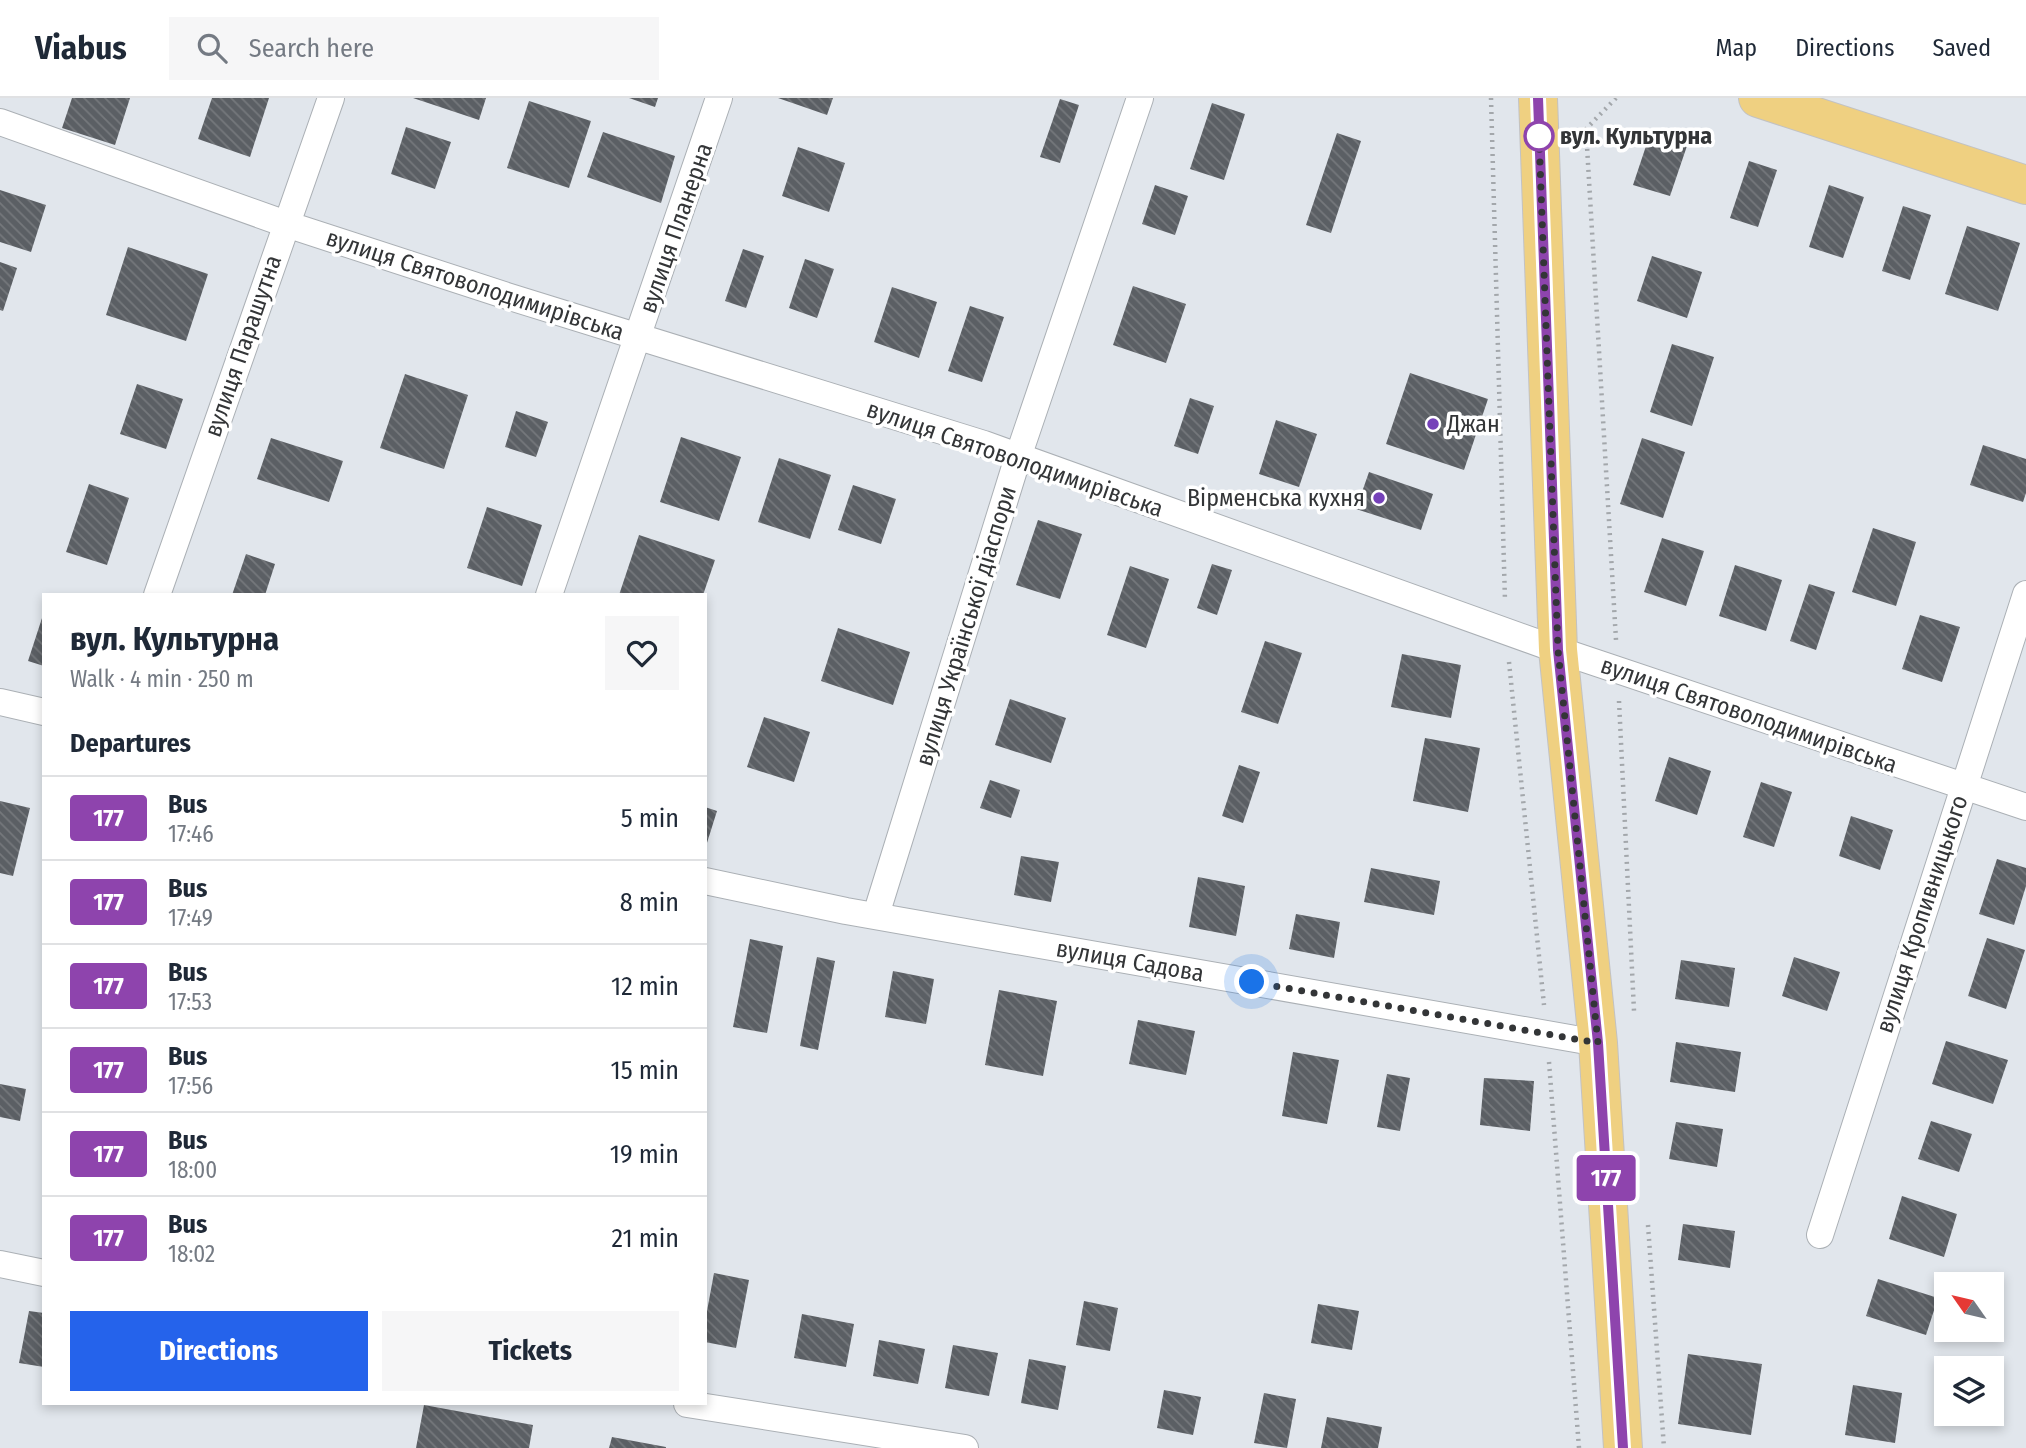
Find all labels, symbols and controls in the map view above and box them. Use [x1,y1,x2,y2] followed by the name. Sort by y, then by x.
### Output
[169,17,659,80] search box
[35,28,127,68] text: Viabus
[193,29,231,67] icon: search
[249,33,374,64] text: Search here
[1716,34,1757,62] text: Map
[1795,34,1894,62] text: Directions
[1932,34,1991,62] text: Saved
[1524,121,1554,151] marker: вул. Культурна
[1560,122,1712,150] place label: вул. Культурна
[634,139,718,317] street label: вулиця Планерна
[323,224,627,346] street label: вулиця Святоволодимирівська
[199,251,287,441] street label: вулиця Парашутна
[863,395,1167,523] street label: вулиця Святоволодимирівська
[1446,410,1500,438] place label: Джан
[1425,416,1441,432] marker: Джан
[910,483,1022,769] street label: вулиця Української діаспори
[1187,484,1365,512] place label: Вірменська кухня
[1371,490,1387,506] marker: Вірменська кухня
[605,616,679,690] button: heart
[70,619,279,659] text: вул. Культурна
[1597,651,1901,779] street label: вулиця Святоволодимирівська
[70,665,254,693] text: Walk · 4 min · 250 m
[70,728,191,759] text: Departures
[168,789,207,820] text: Bus
[1870,792,1974,1036] street label: вулиця Кропивницького
[621,803,679,834] text: 5 min
[93,804,124,832] text: 177
[168,820,214,848] text: 17:46
[168,873,207,904] text: Bus
[620,887,679,918] text: 8 min
[93,888,124,916] text: 177
[168,904,213,932] text: 17:49
[1054,934,1206,988] street label: вулиця Садова
[168,957,207,988] text: Bus
[1234,964,1269,999] your location
[611,971,679,1002] text: 12 min
[93,972,124,1000] text: 177
[168,988,212,1016] text: 17:53
[168,1041,207,1072] text: Bus
[611,1055,679,1086] text: 15 min
[93,1056,124,1084] text: 177
[168,1072,213,1100] text: 17:56
[168,1125,207,1156] text: Bus
[610,1139,679,1170] text: 19 min
[93,1140,124,1168] text: 177
[1566,1155,1646,1201] line badge: 177
[168,1156,217,1184] text: 18:00
[1591,1164,1621,1192] text: 177
[168,1209,207,1240] text: Bus
[612,1223,679,1254] text: 21 min
[93,1224,124,1252] text: 177
[168,1240,215,1268] text: 18:02
[1934,1272,2004,1342] north arrow
[1934,1272,2004,1426] map controls
[70,1311,368,1391] button: Directions
[382,1311,679,1391] button: Tickets
[1934,1356,2004,1426] button: layers

